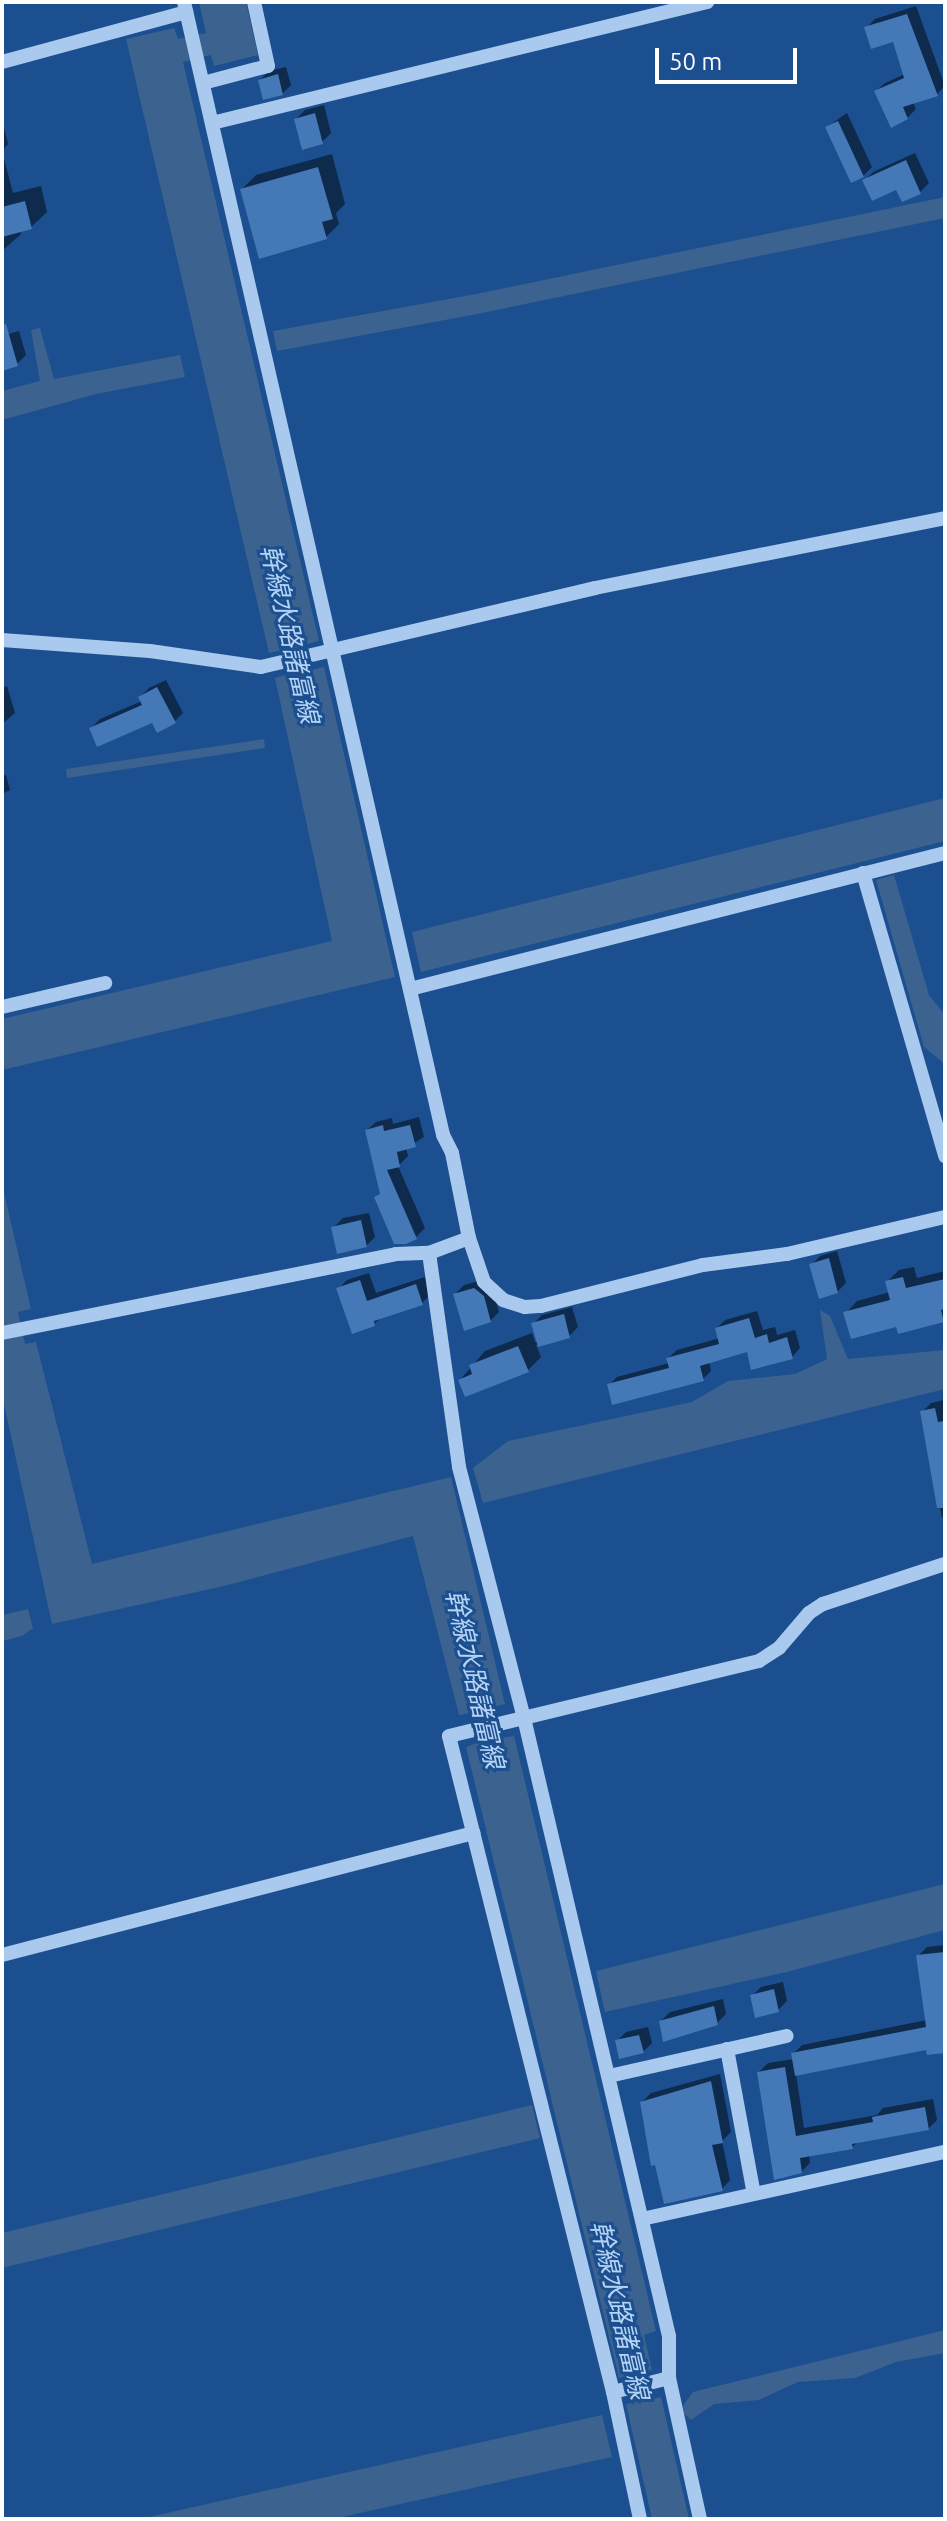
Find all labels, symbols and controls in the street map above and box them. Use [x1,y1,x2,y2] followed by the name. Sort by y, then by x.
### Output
[659,32,801,82] scale bar
[669,48,722,75] text: 50 m
[254,542,326,726] water label: 幹線水路諸富線
[439,1587,511,1771] water label: 幹線水路諸富線
[584,2218,656,2402] water label: 幹線水路諸富線

